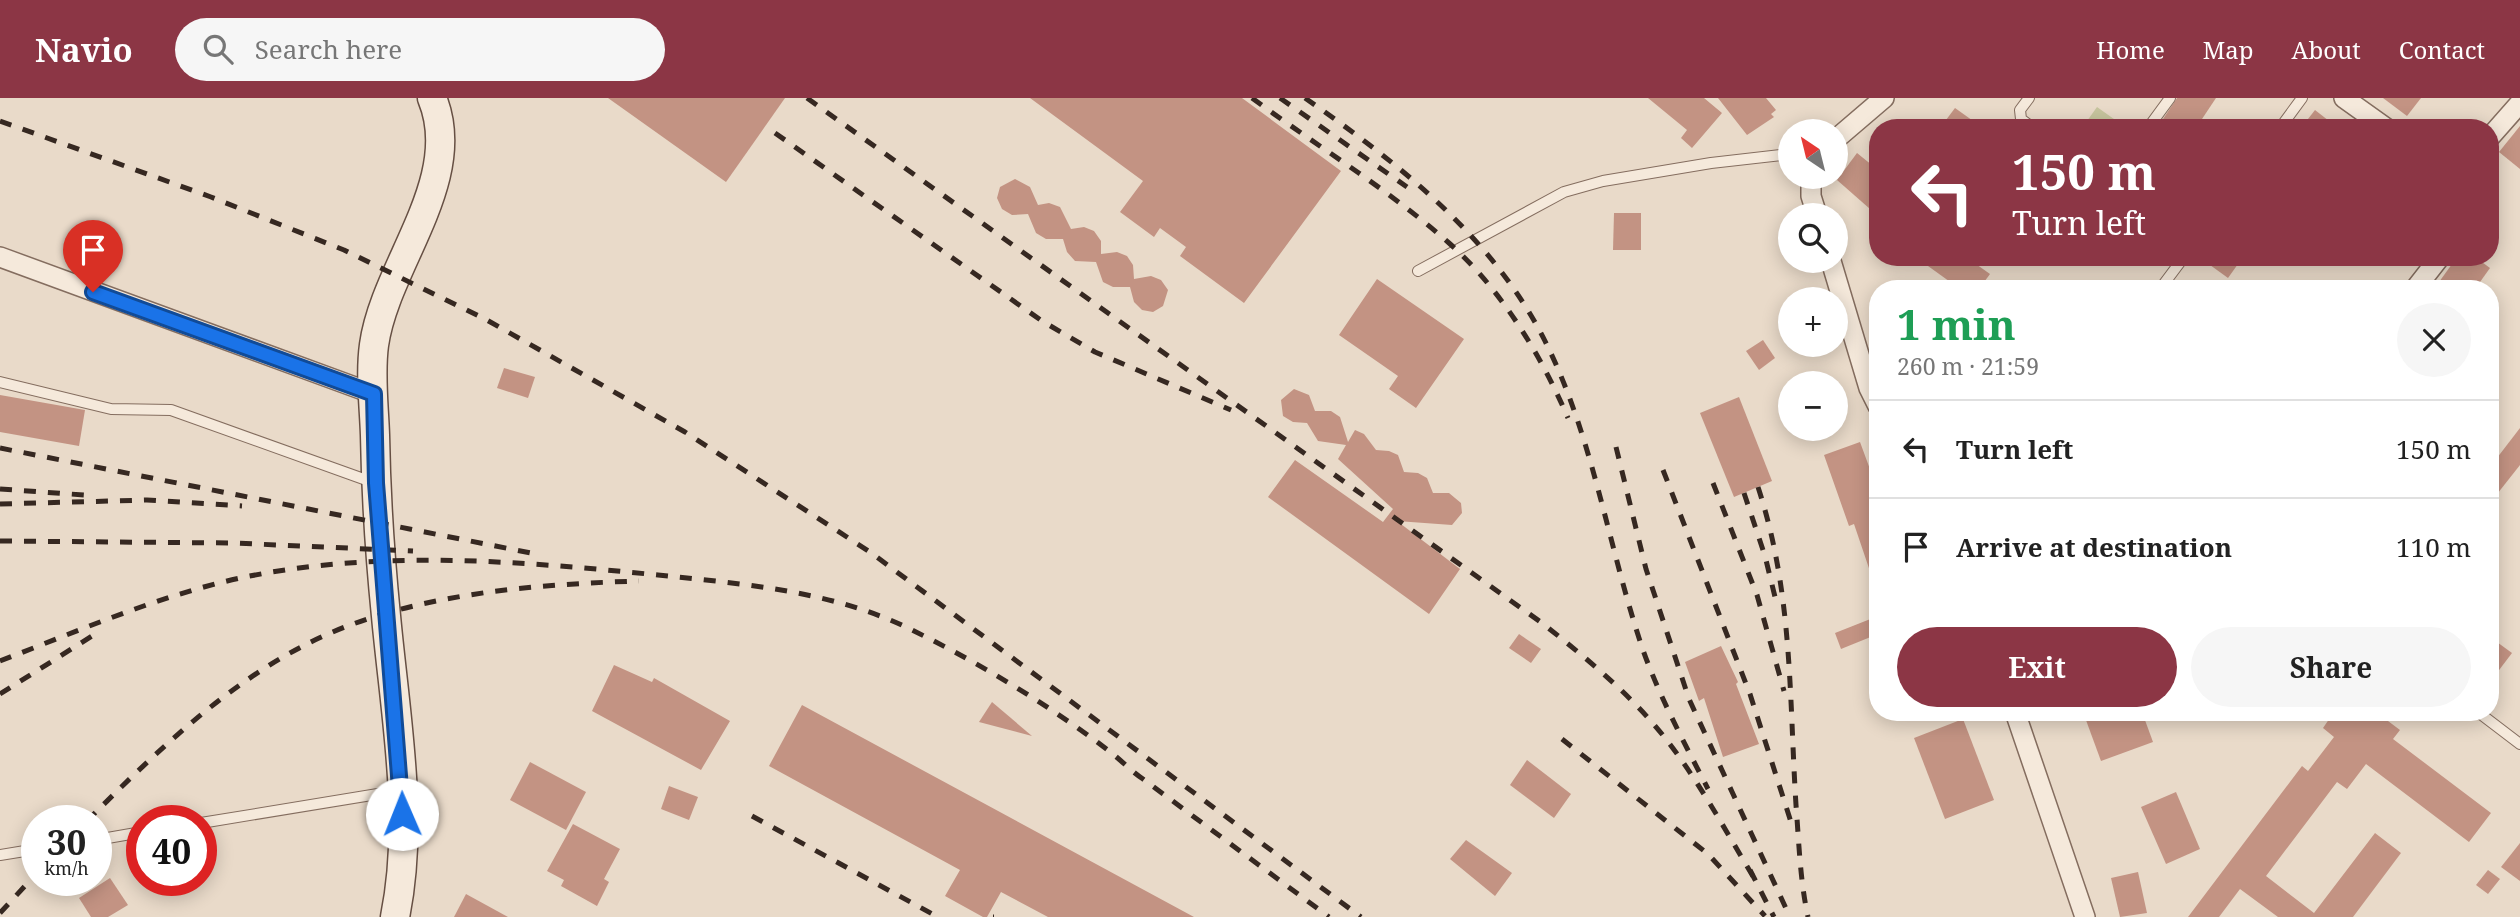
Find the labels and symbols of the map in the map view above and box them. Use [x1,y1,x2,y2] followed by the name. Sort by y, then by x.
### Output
[1778,119,1848,189] north arrow
[63,220,123,292] pin
[365,777,439,851] position arrow
[126,805,217,896] speed limit sign: 40

